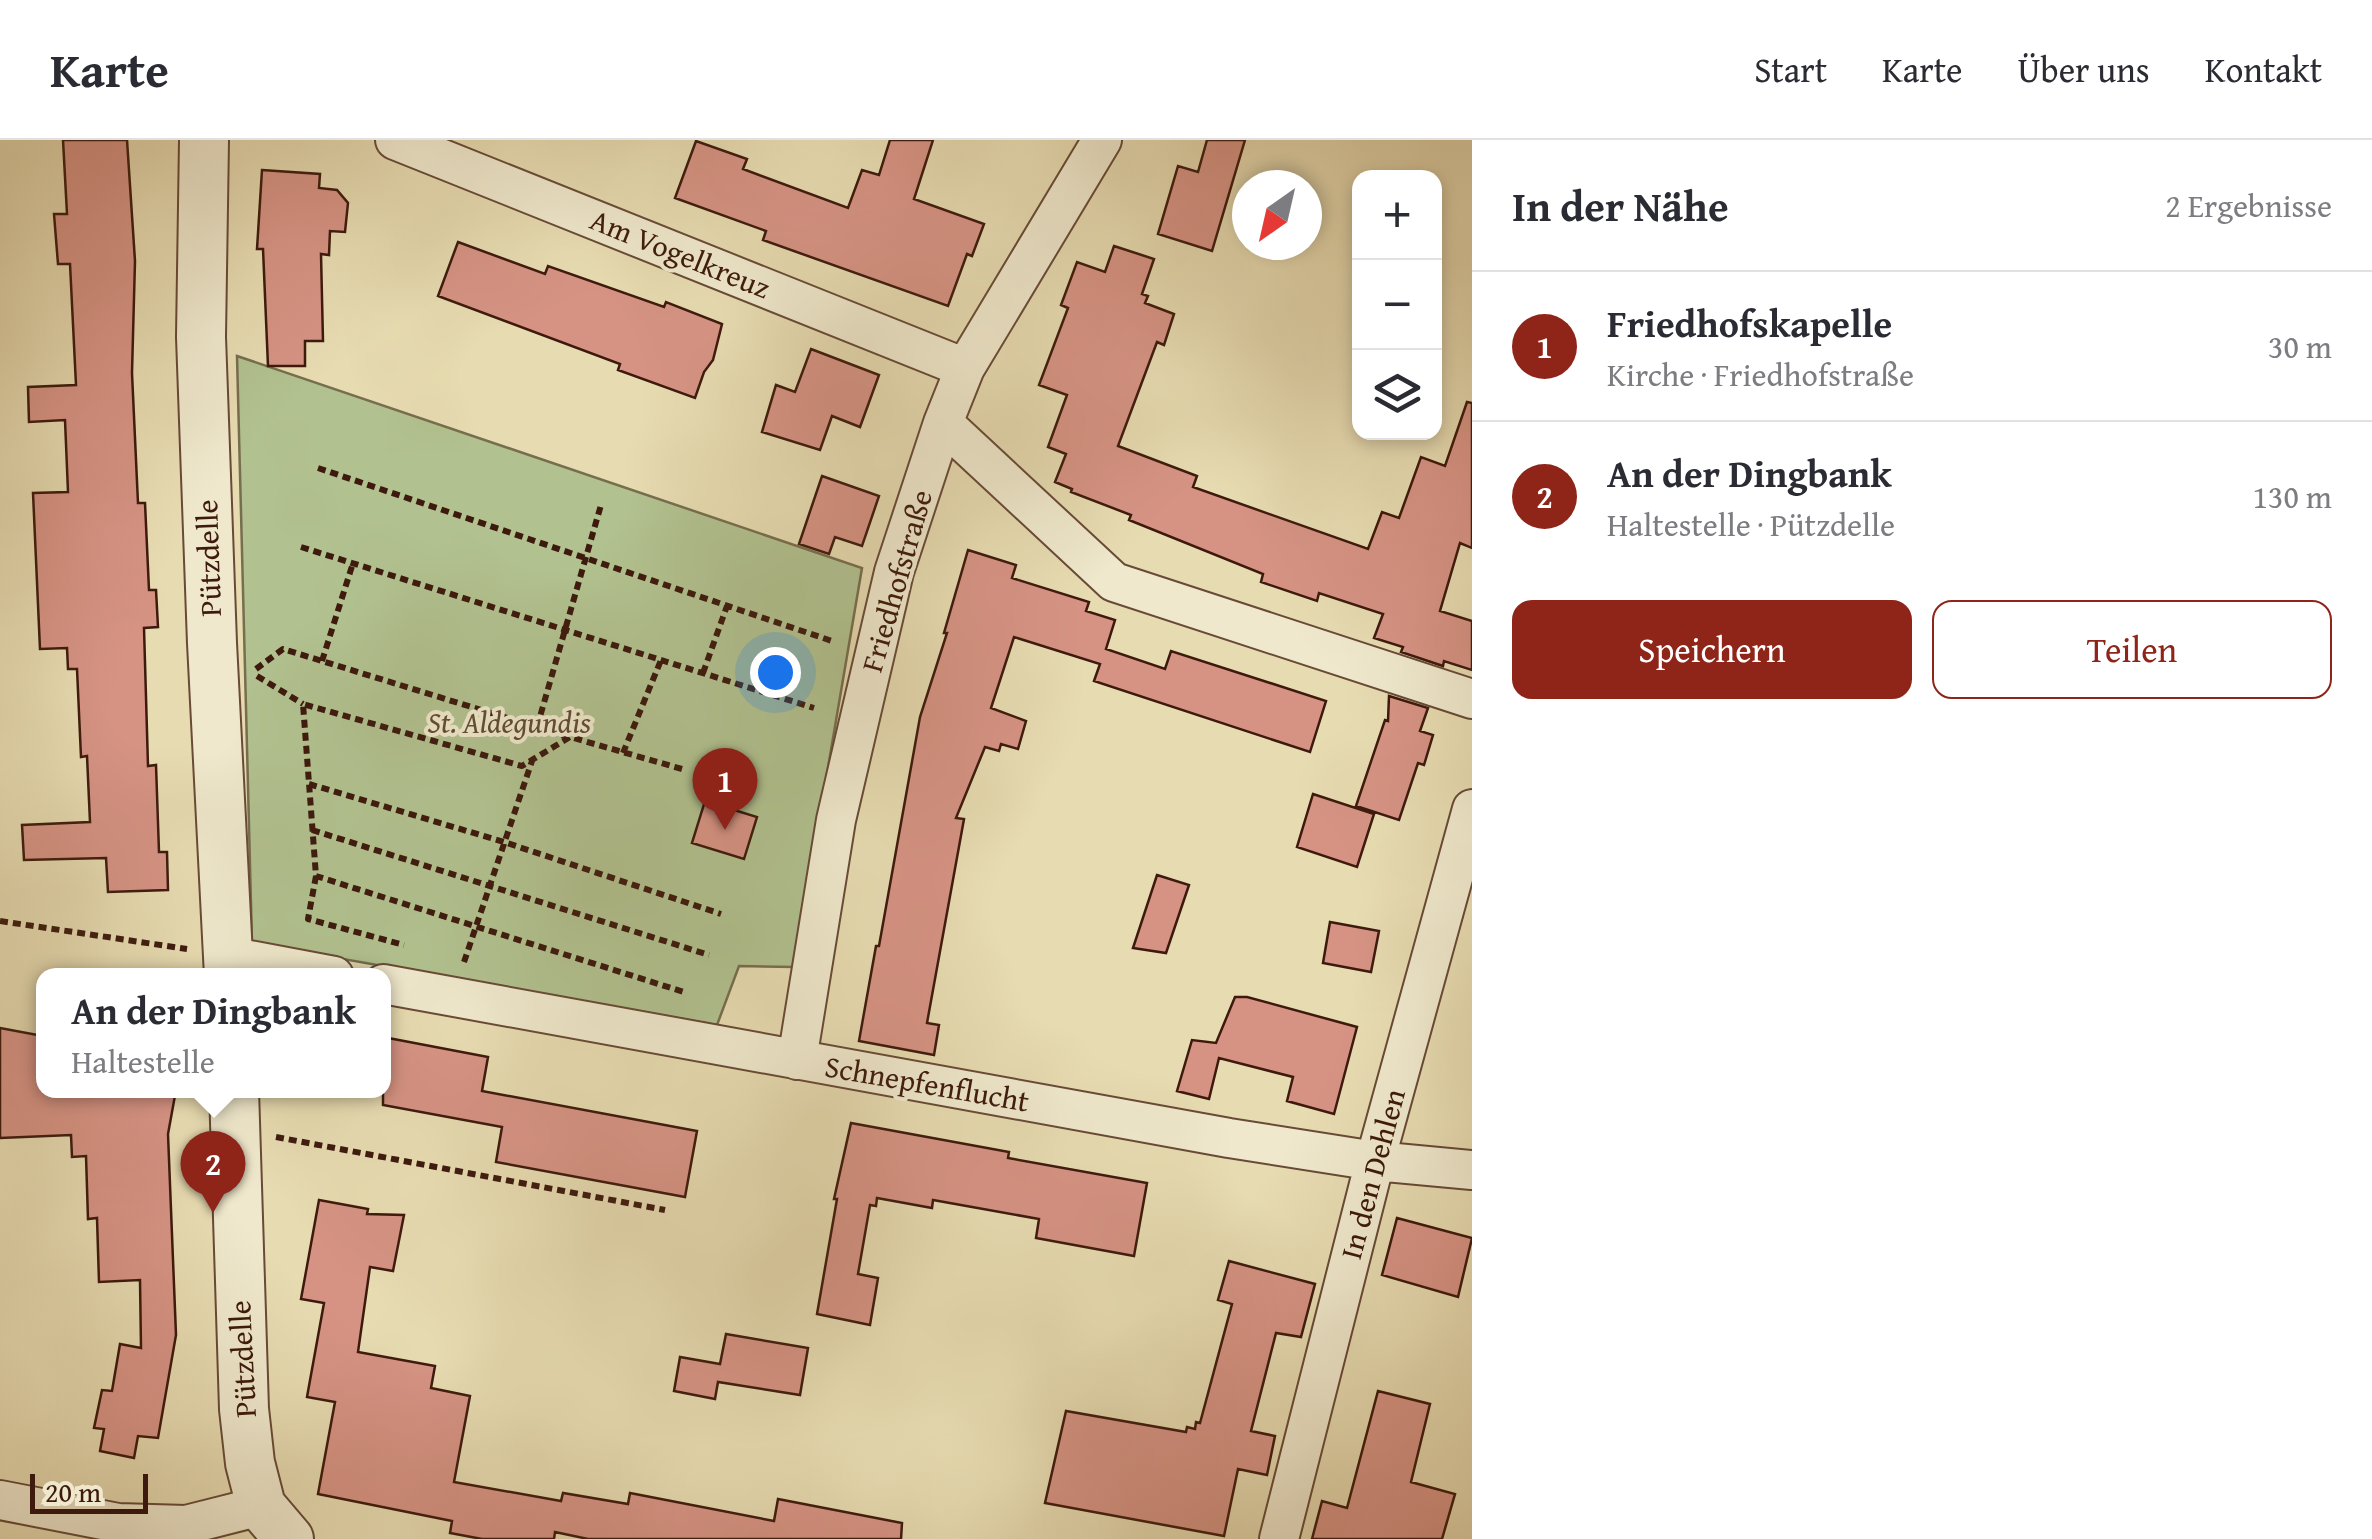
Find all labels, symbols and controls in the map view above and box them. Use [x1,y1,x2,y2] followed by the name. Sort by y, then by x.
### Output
[50,34,169,105] text: Karte
[1754,44,1827,95] text: Start
[1882,44,1963,95] text: Karte
[2018,44,2150,95] text: Über uns
[2205,44,2322,95] text: Kontakt
[1232,170,1322,260] north arrow
[1352,170,1442,440] map controls
[1352,170,1442,260] button: +
[1512,175,1729,236] text: In der Nähe
[2165,182,2332,229] text: 2 Ergebnisse
[584,197,777,309] street label: Am Vogelkreuz
[1352,260,1442,350] button: −
[1607,295,1892,351] text: Friedhofskapelle
[1536,323,1553,370] text: 1
[2268,323,2332,370] text: 30 m
[1352,350,1442,440] button: layers
[1607,351,1914,398] text: Kirche · Friedhofstraße
[1607,445,1892,501] text: An der Dingbank
[1536,473,1553,520] text: 2
[2253,473,2332,520] text: 130 m
[849,484,943,677] street label: Friedhofstraße
[184,499,232,617] street label: Pützdelle
[1607,501,1895,548] text: Haltestelle · Pützdelle
[1512,600,1912,699] button: Speichern
[1932,600,2332,699] button: Teilen
[750,647,801,698] your location
[427,700,591,744] park label: St. Aldegundis
[692,748,758,830] pin: 1
[36,968,391,1098] popup
[71,982,356,1038] text: An der Dingbank
[71,1038,215,1085] text: Haltestelle
[822,1043,1033,1123] street label: Schnepfenflucht
[1328,1084,1416,1264] street label: In den Dehlen
[180,1130,246,1213] pin: 2
[217,1299,267,1419] street label: Pützdelle
[30,1469,148,1514] scale bar
[45,1471,101,1512] text: 20 m

